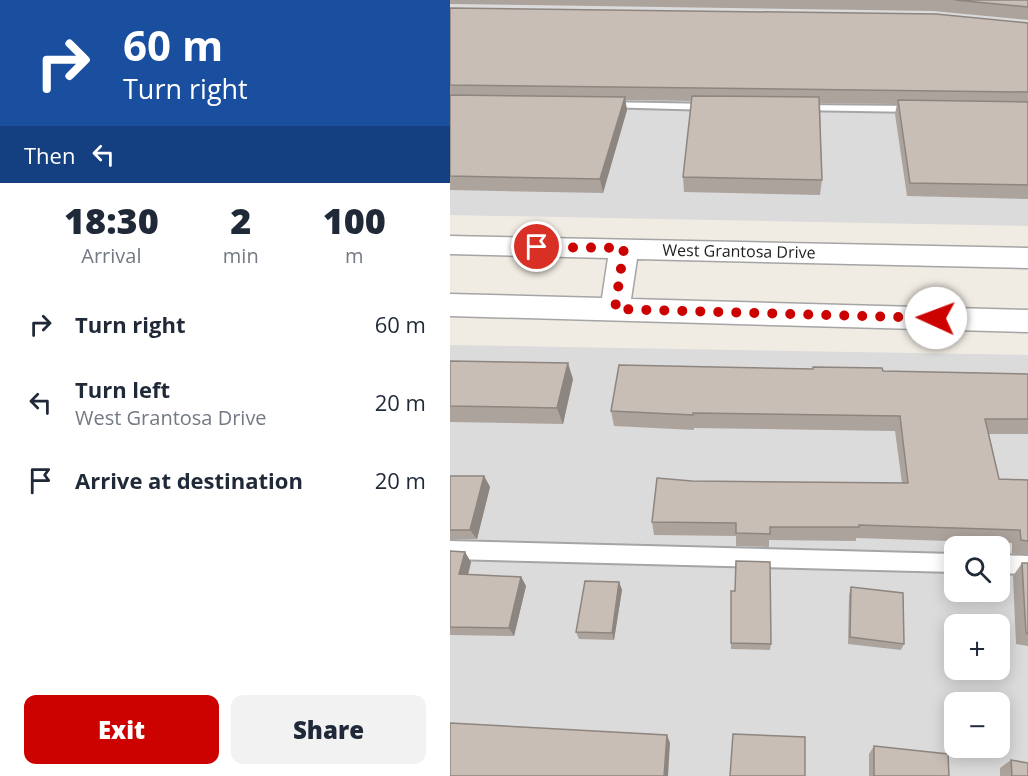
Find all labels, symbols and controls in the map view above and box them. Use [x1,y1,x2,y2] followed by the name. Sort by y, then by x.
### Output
[123,16,223,73] text: 60 m
[24,24,102,102] icon: right
[123,70,248,107] text: Turn right
[87,138,120,171] icon: left
[24,140,75,170] text: Then
[64,196,159,245] text: 18:30
[230,196,251,245] text: 2
[323,196,386,245] text: 100
[511,221,562,272] pin
[520,230,553,263] icon: arrive
[662,239,816,263] street label: West Grantosa Drive
[81,242,142,269] text: Arrival
[223,242,259,269] text: min
[345,242,364,269] text: m
[904,286,968,350] position arrow
[24,308,57,341] icon: right
[75,309,186,339] text: Turn right
[375,309,426,339] text: 60 m
[75,374,170,404] text: Turn left
[24,386,57,419] icon: left
[375,387,426,417] text: 20 m
[75,404,267,431] text: West Grantosa Drive
[24,464,57,497] icon: arrive
[75,465,303,495] text: Arrive at destination
[375,465,426,495] text: 20 m
[944,536,1010,758] map controls
[944,536,1010,602] button: search
[944,614,1010,680] button: +
[944,692,1010,758] button: −
[24,695,219,764] button: Exit
[231,695,426,764] button: Share

